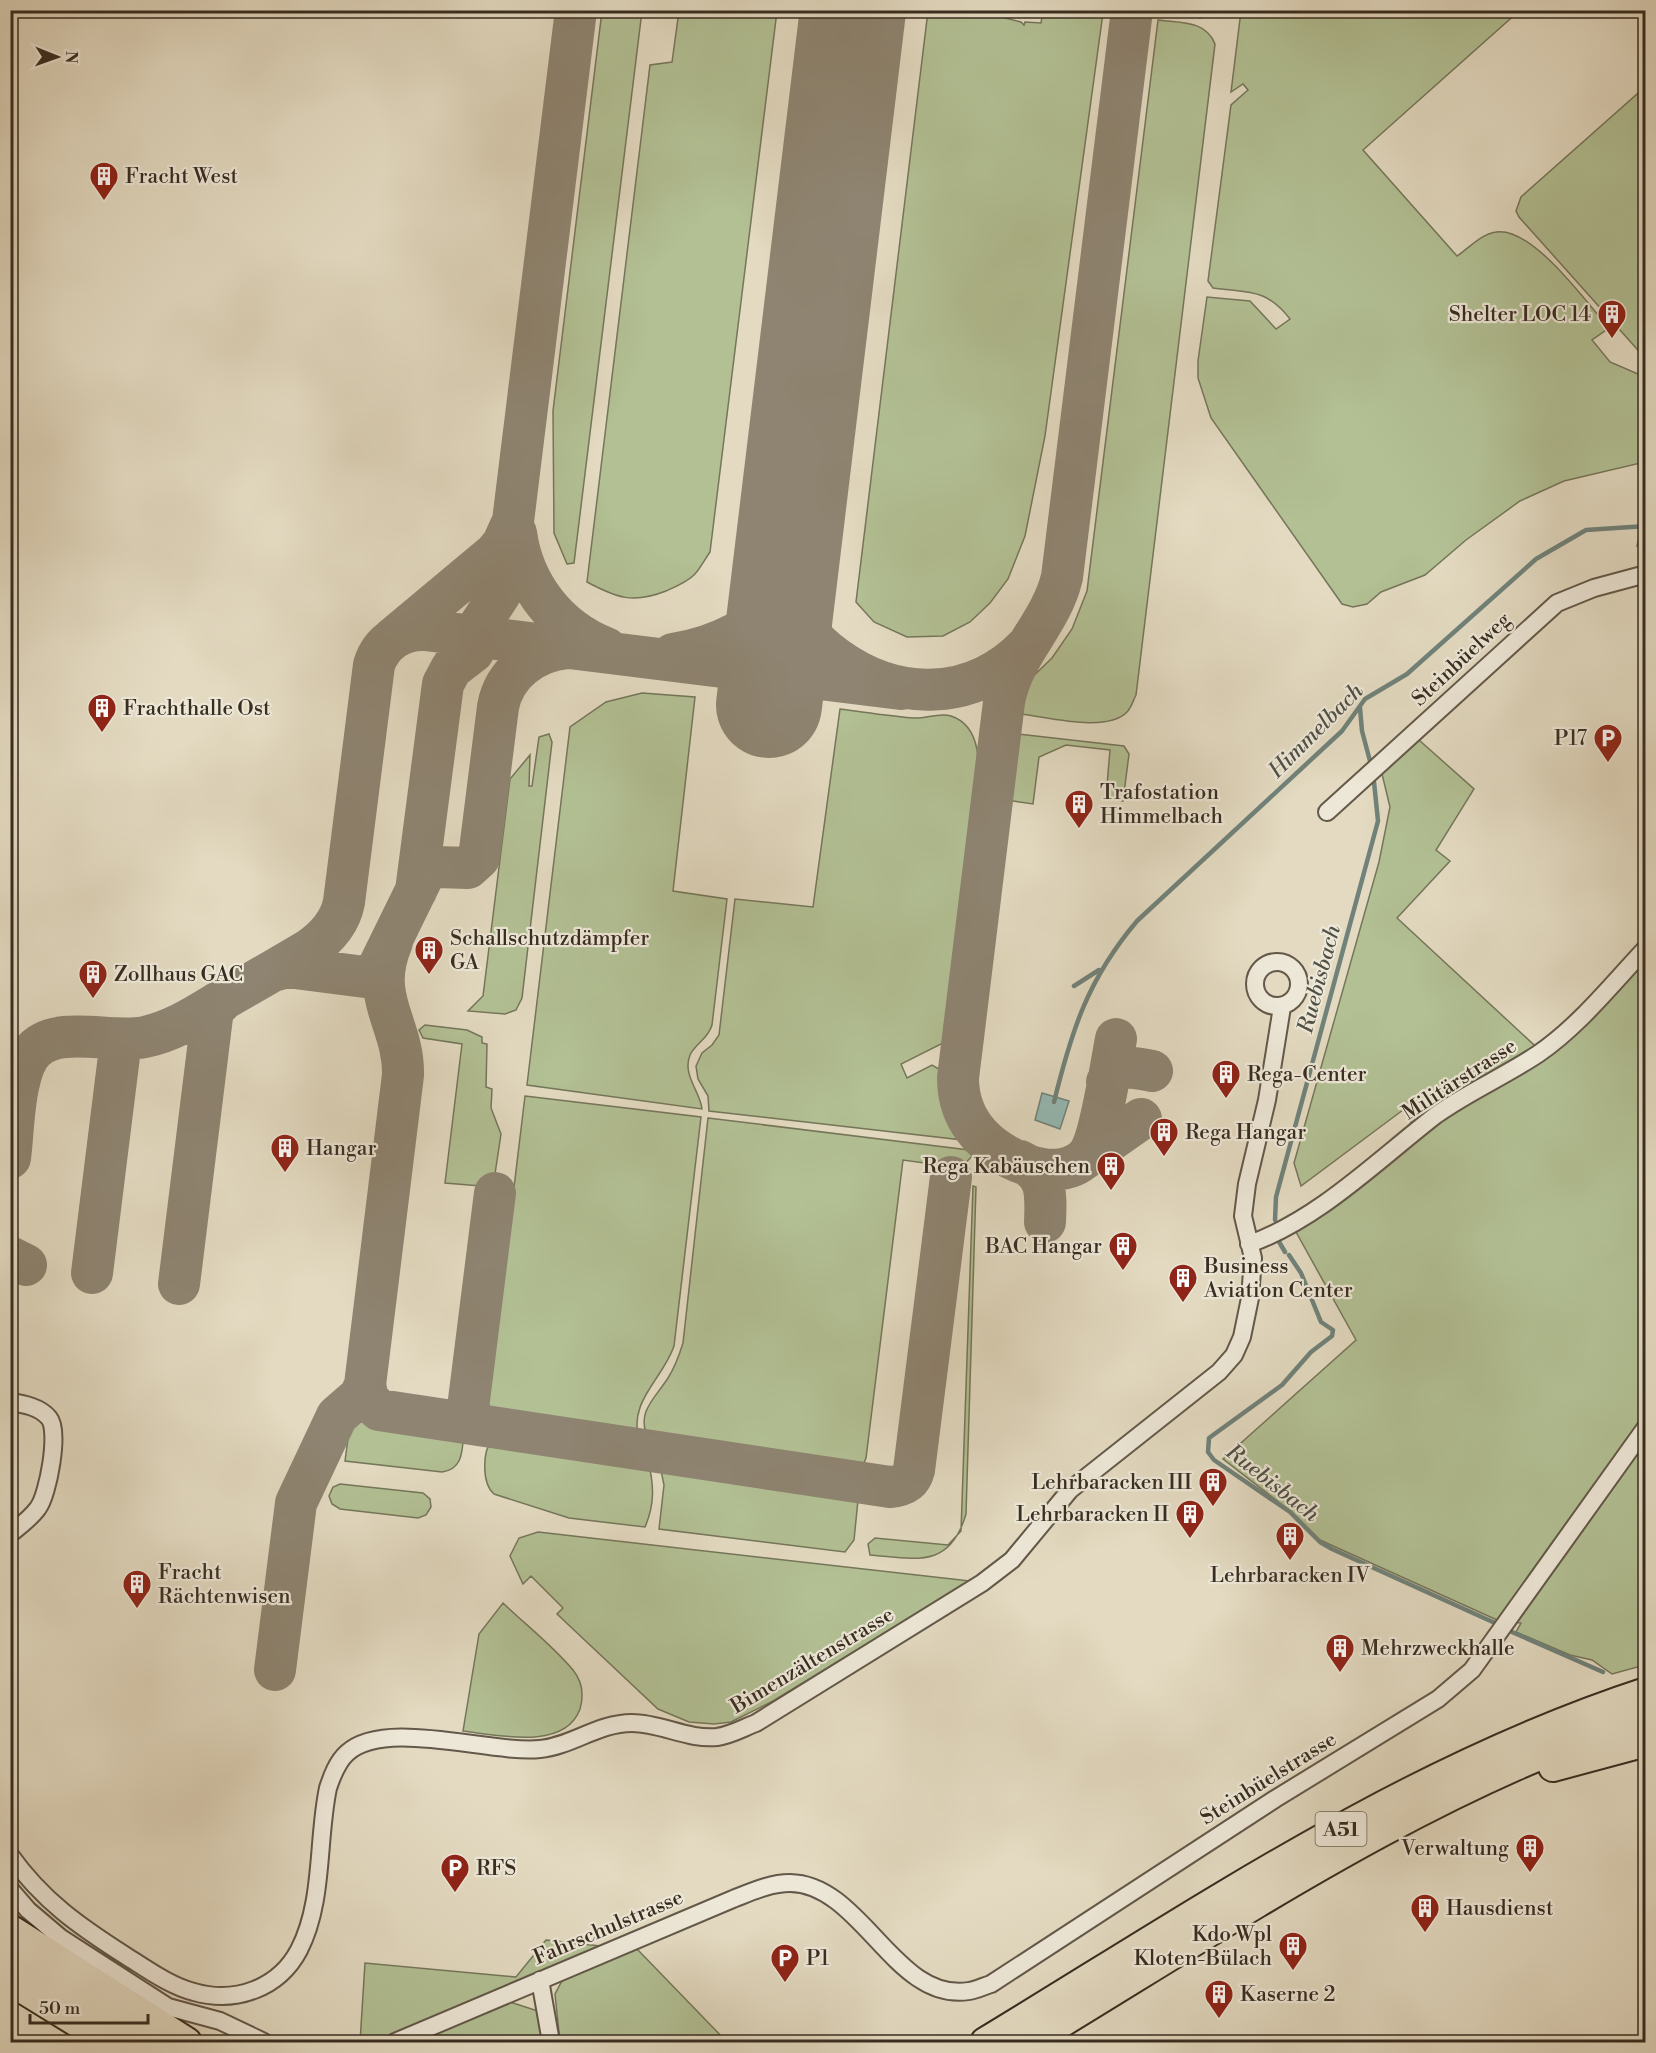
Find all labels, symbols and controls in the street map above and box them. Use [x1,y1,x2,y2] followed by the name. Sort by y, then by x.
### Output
[27,27,87,87] north arrow
[61,51,81,64] text: N
[88,160,120,202] building icon: Fracht West
[125,164,239,190] place label: Fracht West
[1596,298,1628,340] building icon: Shelter LOC 14
[1449,302,1591,328] place label: Shelter LOC 14
[1407,607,1517,712] street label: Steinbüelweg
[1262,677,1370,785] water label: Himmelbach
[86,692,118,734] building icon: Frachthalle Ost
[123,696,271,722] place label: Frachthalle Ost
[1592,722,1624,764] parking icon: P17
[1554,726,1587,752] place label: P17
[1100,780,1223,830] place label: Trafostation Himmelbach
[1063,788,1095,830] building icon: Trafostation Himmelbach
[1292,922,1347,1037] water label: Ruebisbach
[450,926,649,976] place label: Schallschutzdämpfer GA
[413,934,445,976] building icon: Schallschutzdämpfer GA
[77,958,109,1000] building icon: Zollhaus GAC
[114,962,243,988] place label: Zollhaus GAC
[1397,1033,1522,1126] street label: Militärstrasse
[1210,1058,1242,1100] building icon: Rega-Center
[1247,1062,1367,1088] place label: Rega-Center
[1148,1116,1180,1158] building icon: Rega Hangar
[1185,1120,1306,1146] place label: Rega Hangar
[269,1132,301,1174] building icon: Hangar
[306,1136,377,1162] place label: Hangar
[1095,1150,1127,1192] building icon: Rega Kabäuschen
[923,1154,1090,1180] place label: Rega Kabäuschen
[1107,1230,1139,1272] building icon: BAC Hangar
[984,1234,1102,1260] place label: BAC Hangar
[1203,1254,1353,1304] place label: Business Aviation Center
[1167,1262,1199,1304] building icon: Business Aviation Center
[1219,1438,1325,1528] water label: Ruebisbach
[1197,1466,1229,1508] building icon: Lehrbaracken III
[1031,1470,1192,1496] place label: Lehrbaracken III
[1174,1498,1206,1540] building icon: Lehrbaracken II
[1016,1502,1169,1528] place label: Lehrbaracken II
[1274,1520,1306,1562] building icon: Lehrbaracken IV
[158,1560,291,1610] place label: Fracht Rächtenwisen
[1210,1563,1371,1589] place label: Lehrbaracken IV
[121,1568,153,1610] building icon: Fracht Rächtenwisen
[725,1602,899,1720] street label: Bimenzältenstrasse
[1324,1632,1356,1674] building icon: Mehrzweckhalle
[1361,1636,1515,1662] place label: Mehrzweckhalle
[1196,1727,1341,1831] street label: Steinbüelstrasse
[1316,1812,1366,1846] road number: A51
[1514,1832,1546,1874] building icon: Verwaltung
[1400,1836,1509,1862] place label: Verwaltung
[439,1852,471,1894] parking icon: RFS
[476,1856,516,1882] place label: RFS
[529,1885,687,1971] street label: Fahrschulstrasse
[1409,1892,1441,1934] building icon: Hausdienst
[1446,1896,1554,1922] place label: Hausdienst
[1134,1922,1272,1972] place label: Kdo Wpl Kloten-Bülach
[1277,1930,1309,1972] building icon: Kdo Wpl Kloten-Bülach
[769,1942,801,1984] parking icon: P1
[806,1946,829,1972] place label: P1
[1203,1978,1235,2020] building icon: Kaserne 2
[1240,1982,1335,2008] place label: Kaserne 2
[30,1987,148,2025] scale bar
[39,1997,81,2020] text: 50 m

